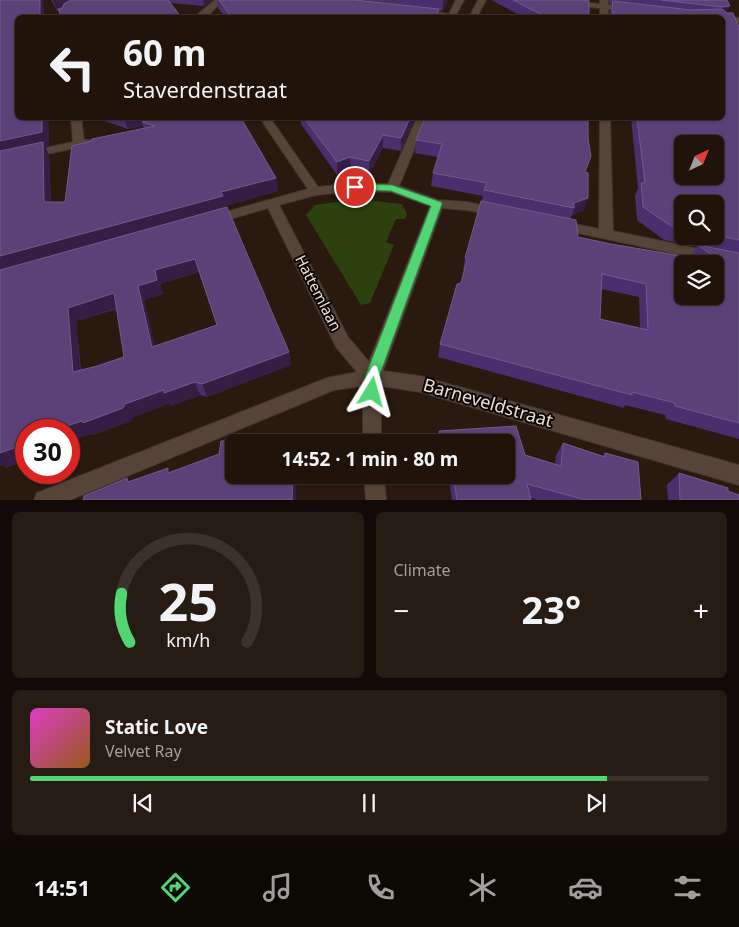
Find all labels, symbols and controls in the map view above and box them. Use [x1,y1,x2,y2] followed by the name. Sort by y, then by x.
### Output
[123,29,206,76] text: 60 m
[40,35,105,100] icon: left
[123,74,287,104] text: Staverdenstraat
[674,135,724,185] north arrow
[674,135,724,305] map controls
[334,166,376,208] pin
[341,173,369,201] icon: arrive
[674,195,724,245] button: search
[291,251,347,334] street label: Hattemlaan
[674,255,724,305] button: layers
[345,365,397,417] position arrow
[421,372,556,432] street label: Barneveldstraat
[15,419,80,484] speed limit sign: 30
[282,446,458,472] text: 14:52 · 1 min · 80 m
[394,559,451,581] text: Climate
[158,565,218,636] text: 25
[521,583,581,635] text: 23°
[394,591,410,629] text: −
[693,591,709,629] text: +
[166,628,210,652] text: km/h
[105,714,208,740] text: Static Love
[105,740,182,762] text: Velvet Ray
[129,789,157,817] icon: previous
[355,789,383,817] icon: pause
[582,789,610,817] icon: next
[158,870,193,905] icon: directions
[260,870,295,905] icon: music
[363,870,398,905] icon: phone
[465,870,500,905] icon: climate
[568,870,603,905] icon: car
[670,870,705,905] icon: filters
[34,872,90,902] text: 14:51

